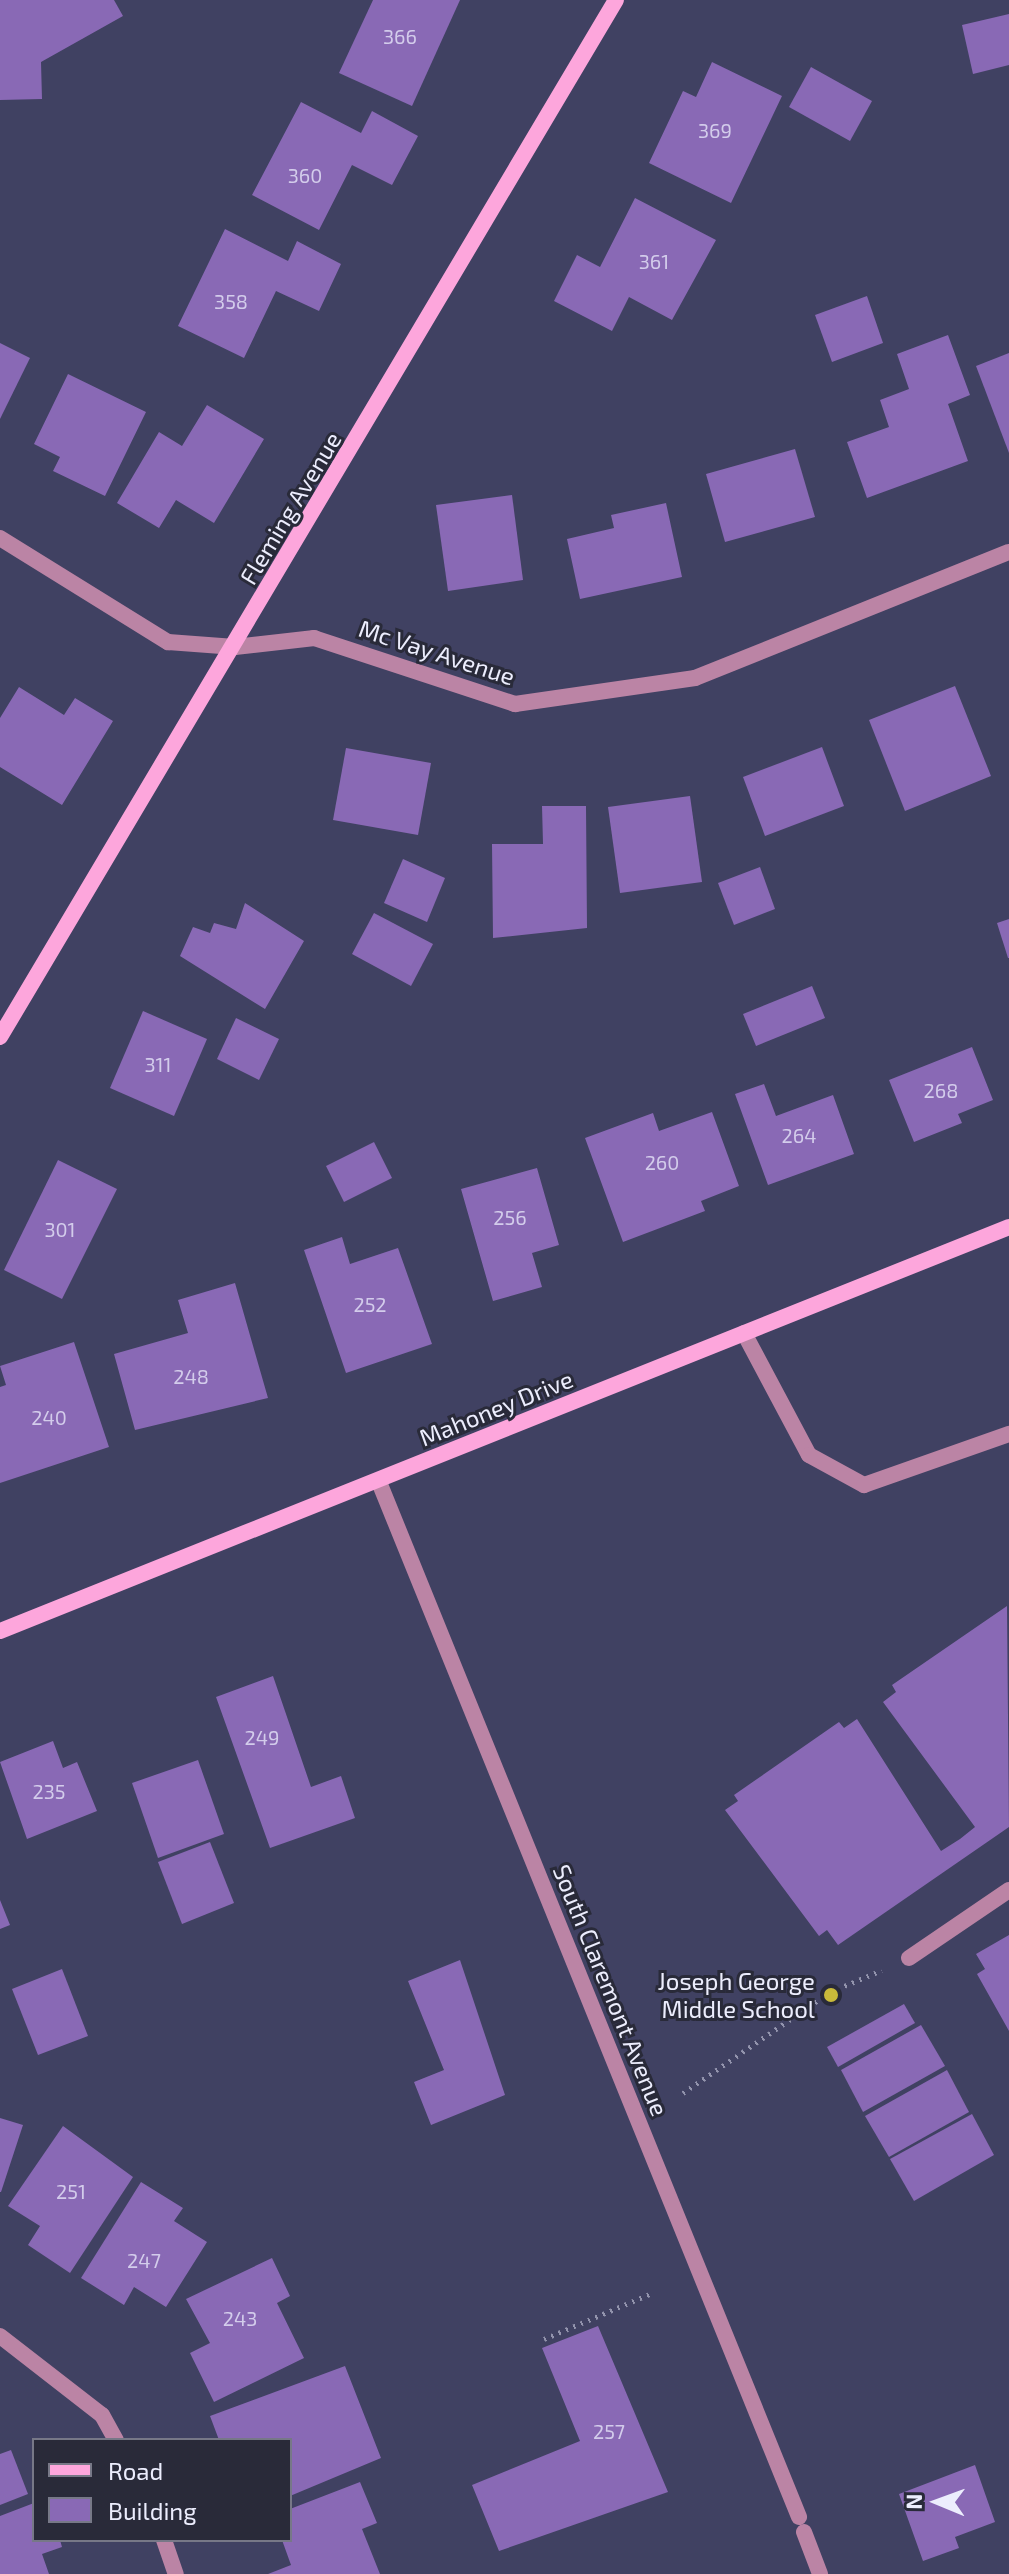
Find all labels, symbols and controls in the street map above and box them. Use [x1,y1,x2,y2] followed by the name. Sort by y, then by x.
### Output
[383,24,417,48] house number: 366
[698,118,732,142] house number: 369
[288,163,322,187] house number: 360
[639,249,669,273] house number: 361
[214,289,248,313] house number: 358
[233,426,347,590] street label: Fleming Avenue
[355,613,519,691] street label: Mc Vay Avenue
[144,1052,172,1076] house number: 311
[924,1078,958,1102] house number: 268
[782,1123,816,1147] house number: 264
[645,1150,679,1174] house number: 260
[493,1205,527,1229] house number: 256
[44,1217,76,1241] house number: 301
[353,1292,387,1316] house number: 252
[173,1364,209,1388] house number: 248
[415,1364,577,1452] street label: Mahoney Drive
[31,1405,67,1429] house number: 240
[245,1725,279,1749] house number: 249
[32,1779,66,1803] house number: 235
[547,1860,675,2120] street label: South Claremont Avenue
[658,1967,815,2023] place label: Joseph George Middle School
[822,1986,840,2004] marker: Joseph George Middle School
[56,2179,86,2203] house number: 251
[127,2248,161,2272] house number: 247
[223,2306,257,2330] house number: 243
[593,2419,625,2443] house number: 257
[32,2438,292,2542] legend
[108,2456,163,2485] text: Road
[897,2462,977,2542] north arrow
[900,2493,926,2510] text: N
[108,2496,197,2525] text: Building

